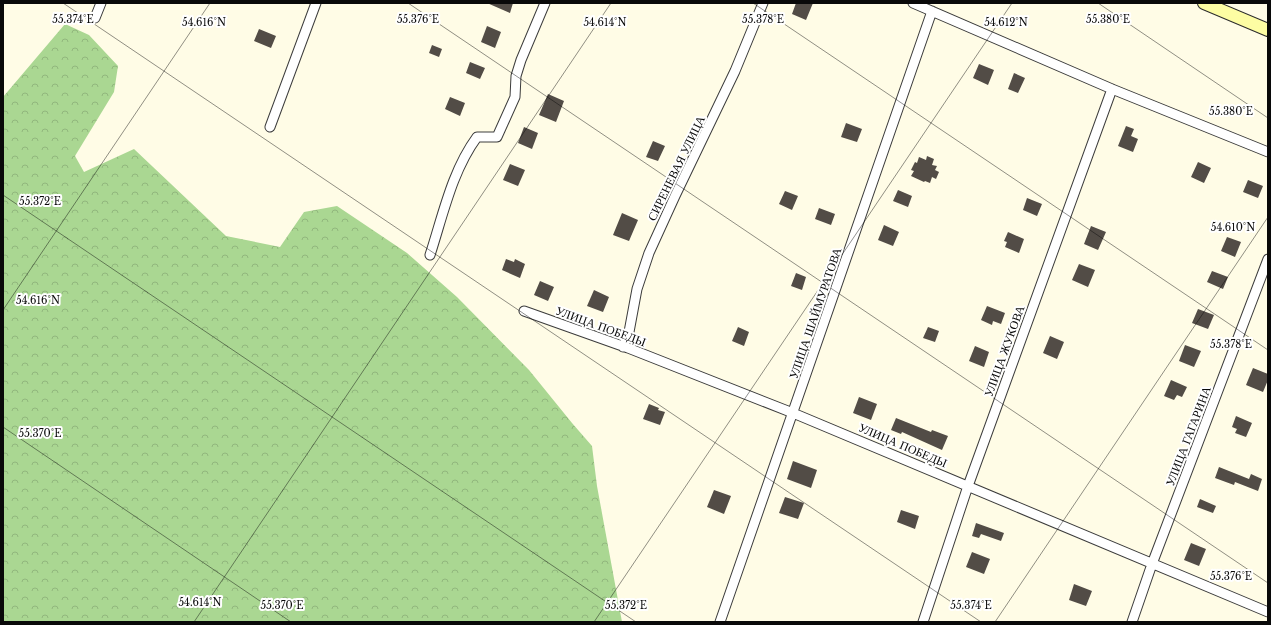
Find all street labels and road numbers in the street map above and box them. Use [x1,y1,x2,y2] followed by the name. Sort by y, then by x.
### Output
[644,113,708,223] street label: СИРЕНЕВАЯ УЛИЦА
[785,245,845,381] street label: УЛИЦА ШАЙМУРАТОВА
[554,303,649,349] street label: УЛИЦА ПОБЕДЫ
[981,303,1028,399] street label: УЛИЦА ЖУКОВА
[1162,384,1214,488] street label: УЛИЦА ГАГАРИНА
[856,420,950,471] street label: УЛИЦА ПОБЕДЫ

